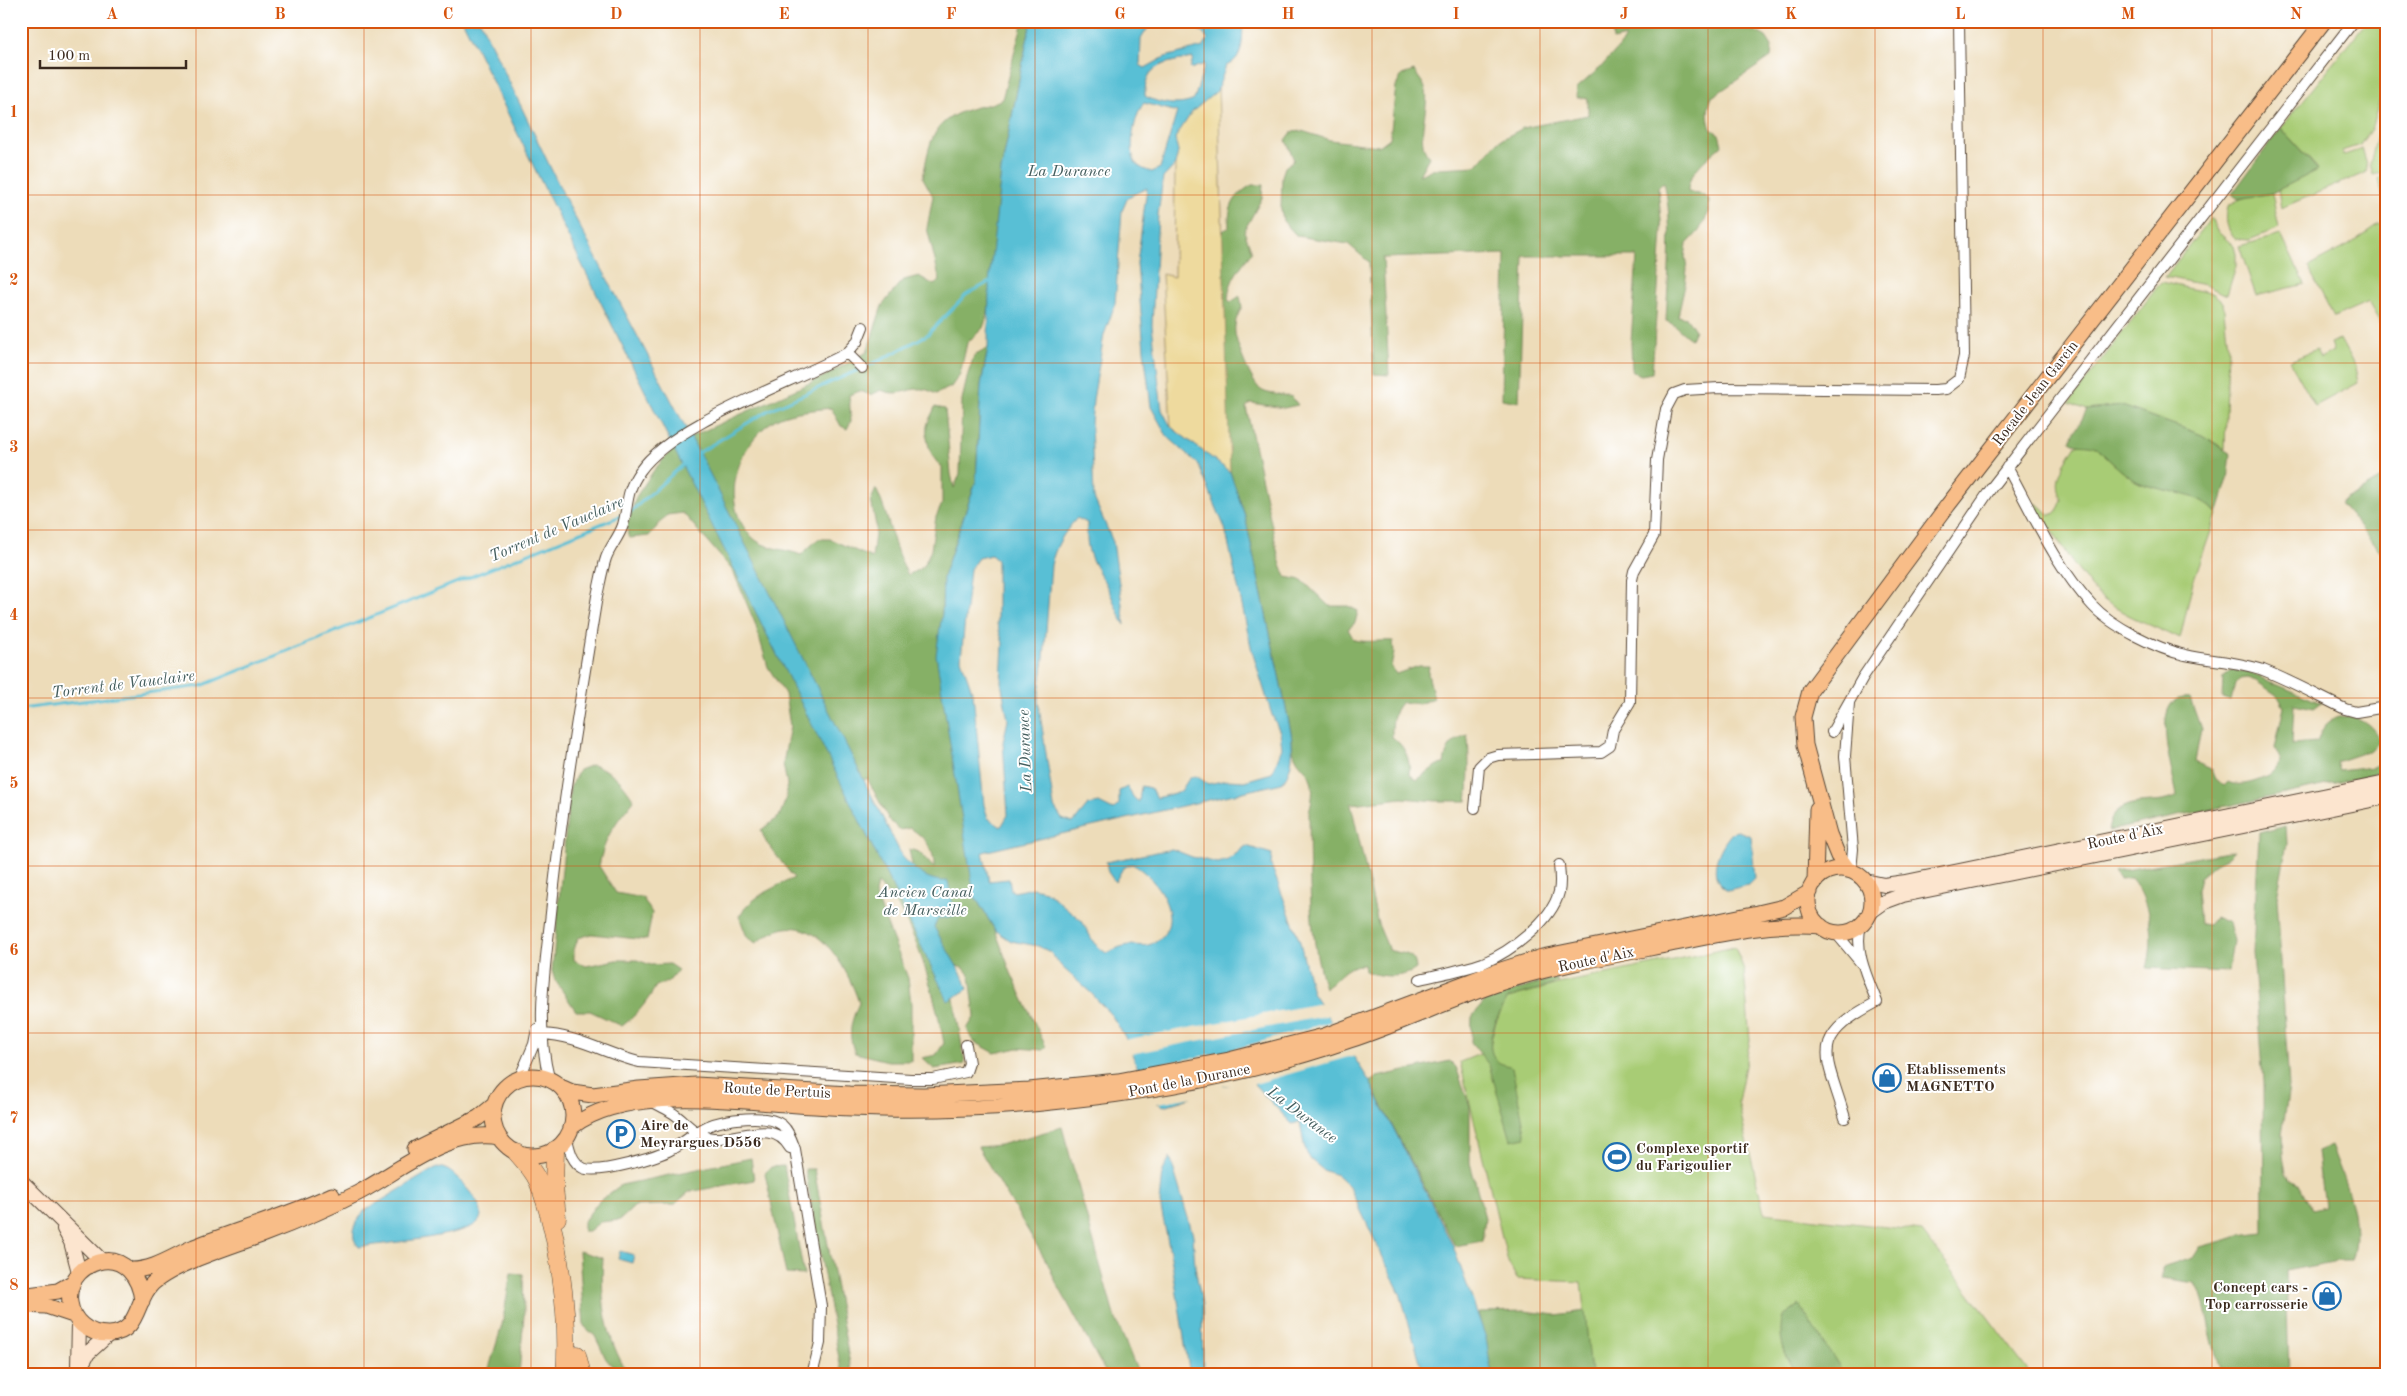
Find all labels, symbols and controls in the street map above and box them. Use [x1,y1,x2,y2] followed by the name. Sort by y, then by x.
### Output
[106,7,118,23] text: A
[274,7,286,23] text: B
[443,7,453,23] text: C
[610,7,622,23] text: D
[778,7,790,23] text: E
[946,7,957,23] text: F
[1114,7,1126,23] text: G
[1281,7,1295,23] text: H
[1452,7,1460,23] text: I
[1620,7,1629,23] text: J
[1785,7,1797,23] text: K
[1955,7,1966,23] text: L
[2121,7,2135,23] text: M
[2290,7,2303,23] text: N
[40,38,186,70] scale bar
[48,49,90,64] text: 100 m
[9,105,19,121] text: 1
[1026,164,1111,180] water label: La Durance
[9,273,19,289] text: 2
[1991,339,2082,449] street label: Rocade Jean Garcin
[9,440,19,456] text: 3
[487,494,627,565] water label: Torrent de Vauclaire
[9,608,19,624] text: 4
[51,668,196,702] water label: Torrent de Vauclaire
[1017,709,1035,794] water label: La Durance
[9,776,19,792] text: 5
[2086,822,2165,853] street label: Route d'Aix
[877,885,973,919] water label: Ancien Canal de Marseille
[9,943,19,959] text: 6
[1557,945,1636,976] street label: Route d'Aix
[1127,1062,1252,1101] street label: Pont de la Durance
[1872,1063,1902,1093] shop icon: Etablissements MAGNETTO
[1906,1063,2006,1095] place label: Etablissements MAGNETTO
[723,1081,831,1102] street label: Route de Pertuis
[1263,1084,1340,1147] water label: La Durance
[9,1111,19,1127] text: 7
[606,1119,636,1149] parking icon: Aire de Meyrargues D556
[640,1119,761,1151] place label: Aire de Meyrargues D556
[1602,1142,1632,1172] sports icon: Complexe sportif du Farigoulier
[1636,1142,1750,1174] place label: Complexe sportif du Farigoulier
[9,1278,19,1294] text: 8
[2205,1281,2308,1313] place label: Concept cars - Top carrosserie
[2312,1281,2342,1311] shop icon: Concept cars - Top carrosserie

